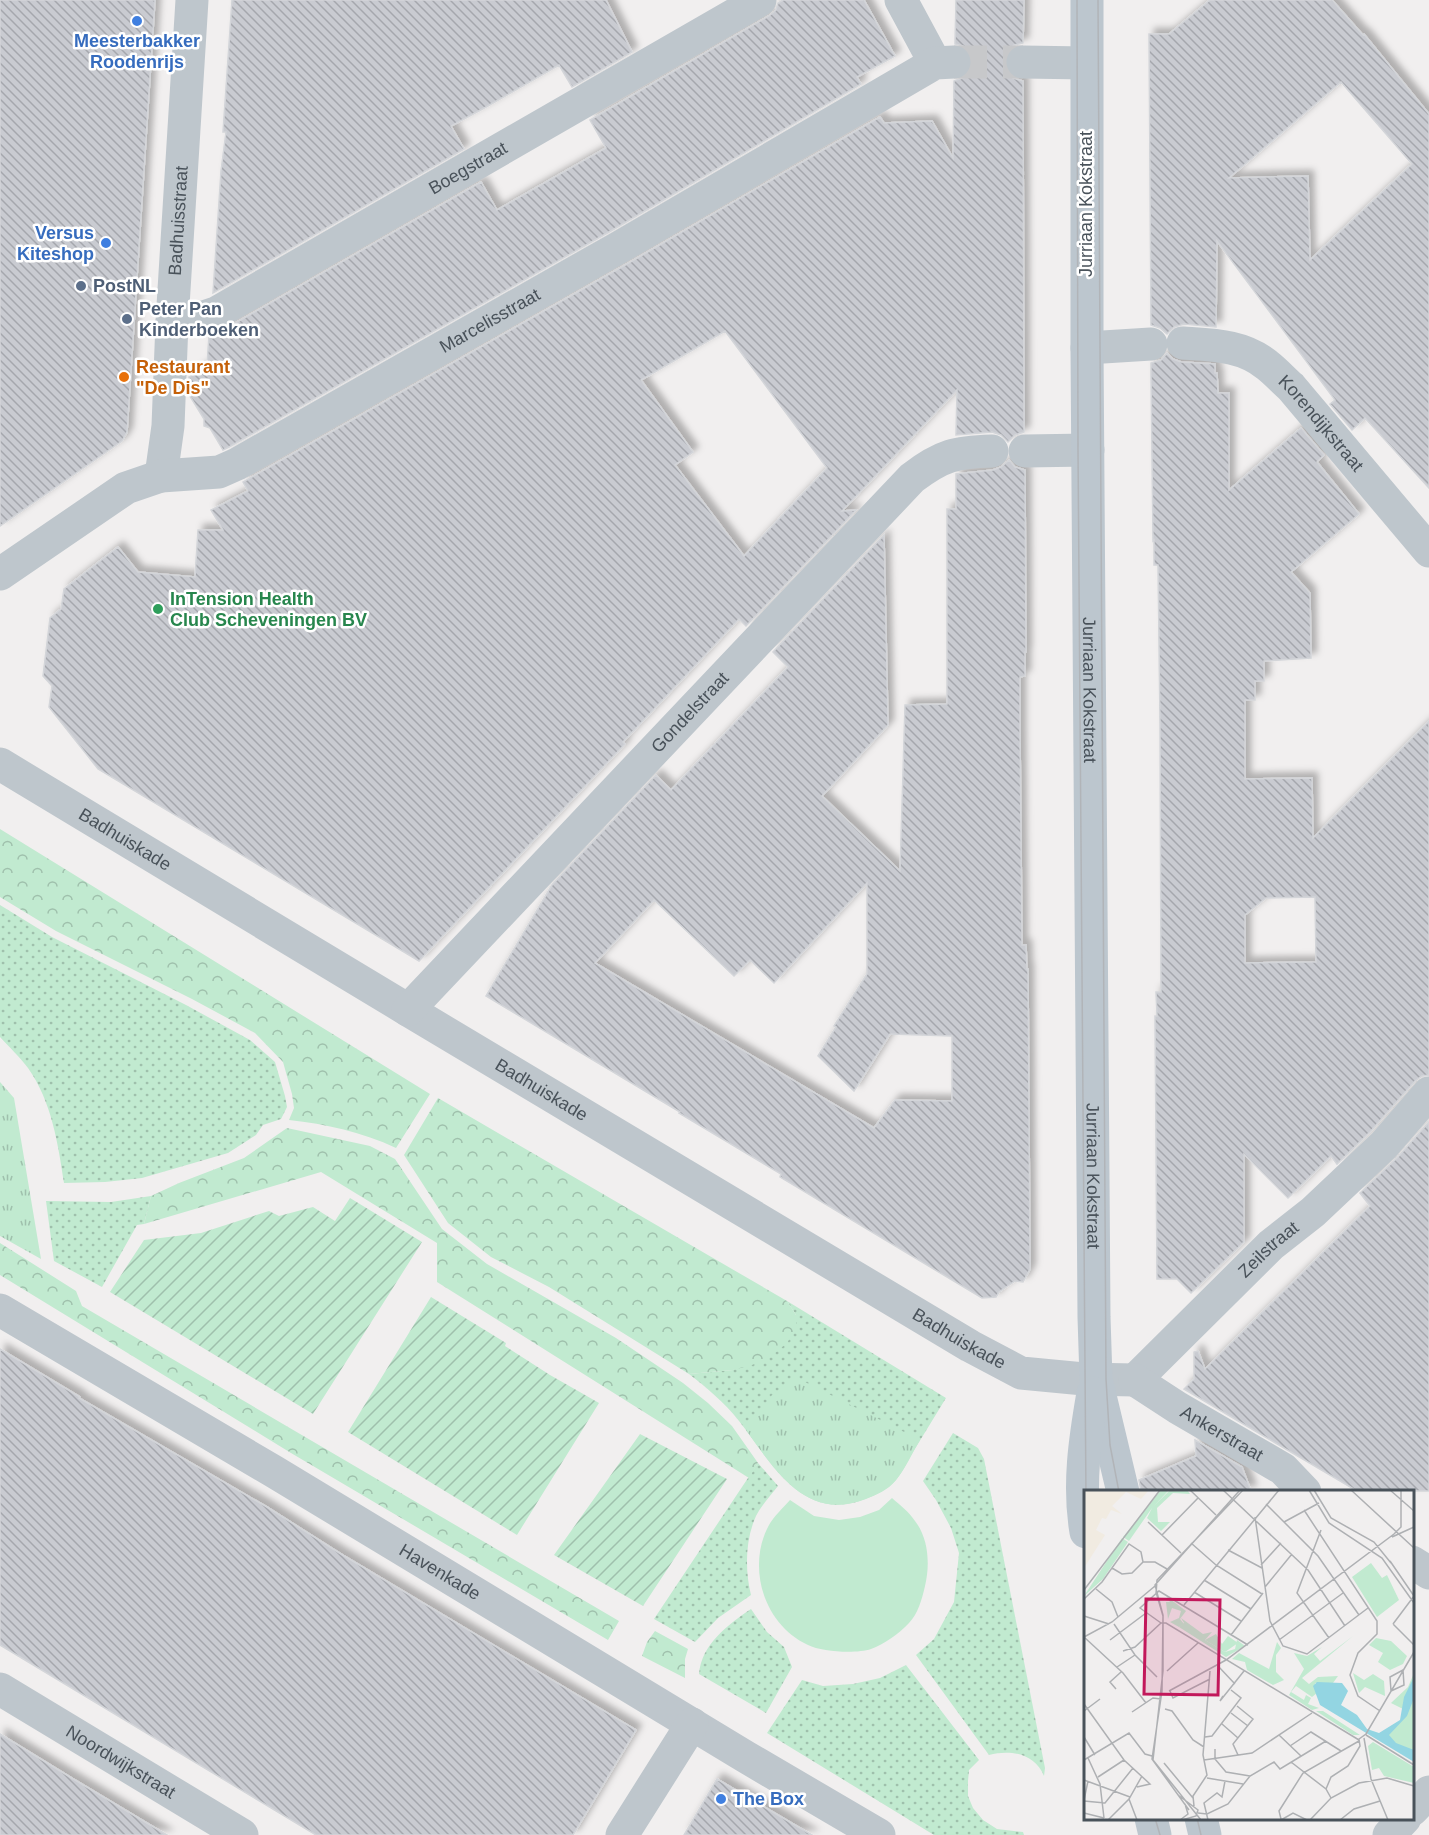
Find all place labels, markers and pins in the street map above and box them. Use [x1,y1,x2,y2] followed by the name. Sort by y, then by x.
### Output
[130,14,144,28] marker: Meesterbakker Roodenrijs
[74,31,200,72] place label: Meesterbakker Roodenrijs
[17,223,94,264] place label: Versus Kiteshop
[99,236,113,250] marker: Versus Kiteshop
[93,276,156,296] place label: PostNL
[74,279,88,293] marker: PostNL
[139,299,259,340] place label: Peter Pan Kinderboeken
[120,312,134,326] marker: Peter Pan Kinderboeken
[136,357,230,398] place label: Restaurant "De Dis"
[117,370,131,384] marker: Restaurant "De Dis"
[170,589,367,630] place label: InTension Health Club Scheveningen BV
[151,602,165,616] marker: InTension Health Club Scheveningen BV
[733,1789,804,1809] place label: The Box
[714,1792,728,1806] marker: The Box

